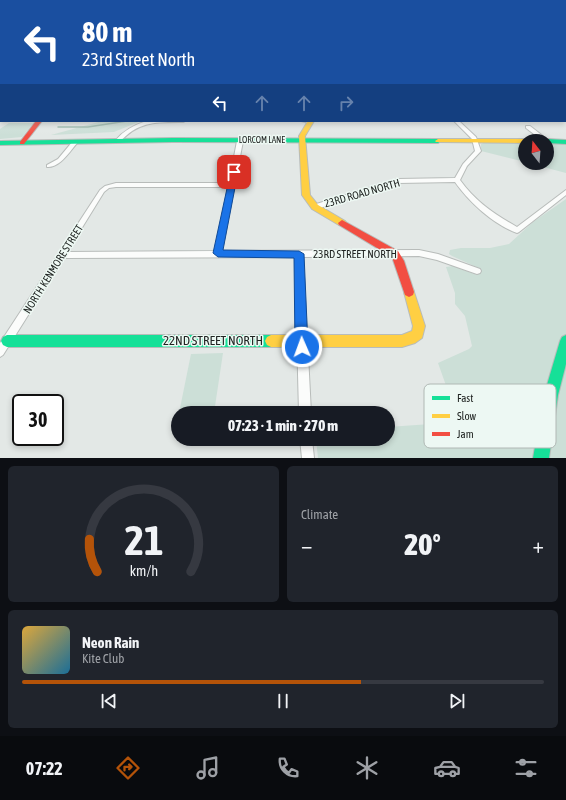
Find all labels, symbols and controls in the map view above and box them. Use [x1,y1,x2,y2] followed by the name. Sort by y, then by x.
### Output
[16,16,68,68] icon: left
[82,16,132,48] text: 80 m
[82,49,195,70] text: 23rd Street North
[209,92,231,114] icon: left
[251,92,273,114] icon: ahead
[293,92,315,114] icon: ahead
[335,92,357,114] icon: right
[518,134,554,170] north arrow
[518,134,554,170] map controls
[239,135,285,145] street label: LORCOM LANE
[217,155,251,189] pin
[223,161,245,183] icon: arrive
[323,176,401,210] street label: 23RD ROAD NORTH
[21,222,85,316] street label: NORTH KENMORE STREET
[313,248,397,260] street label: 23RD STREET NORTH
[281,326,323,368] position arrow
[163,333,263,348] street label: 22ND STREET NORTH
[424,384,556,448] legend
[457,392,473,404] text: Fast
[12,394,64,446] speed limit sign: 30
[457,410,476,422] text: Slow
[228,417,338,434] text: 07:23 · 1 min · 270 m
[457,428,474,440] text: Jam
[301,507,338,522] text: Climate
[124,516,163,564] text: 21
[404,527,441,561] text: 20°
[301,532,312,558] text: −
[533,532,544,558] text: +
[129,563,158,579] text: km/h
[82,634,139,651] text: Neon Rain
[82,651,124,666] text: Kite Club
[98,690,120,712] icon: previous
[272,690,294,712] icon: pause
[446,690,468,712] icon: next
[114,754,142,782] icon: directions
[194,754,222,782] icon: music
[274,754,302,782] icon: phone
[353,754,381,782] icon: climate
[433,754,461,782] icon: car
[512,754,540,782] icon: filters
[26,758,63,779] text: 07:22

